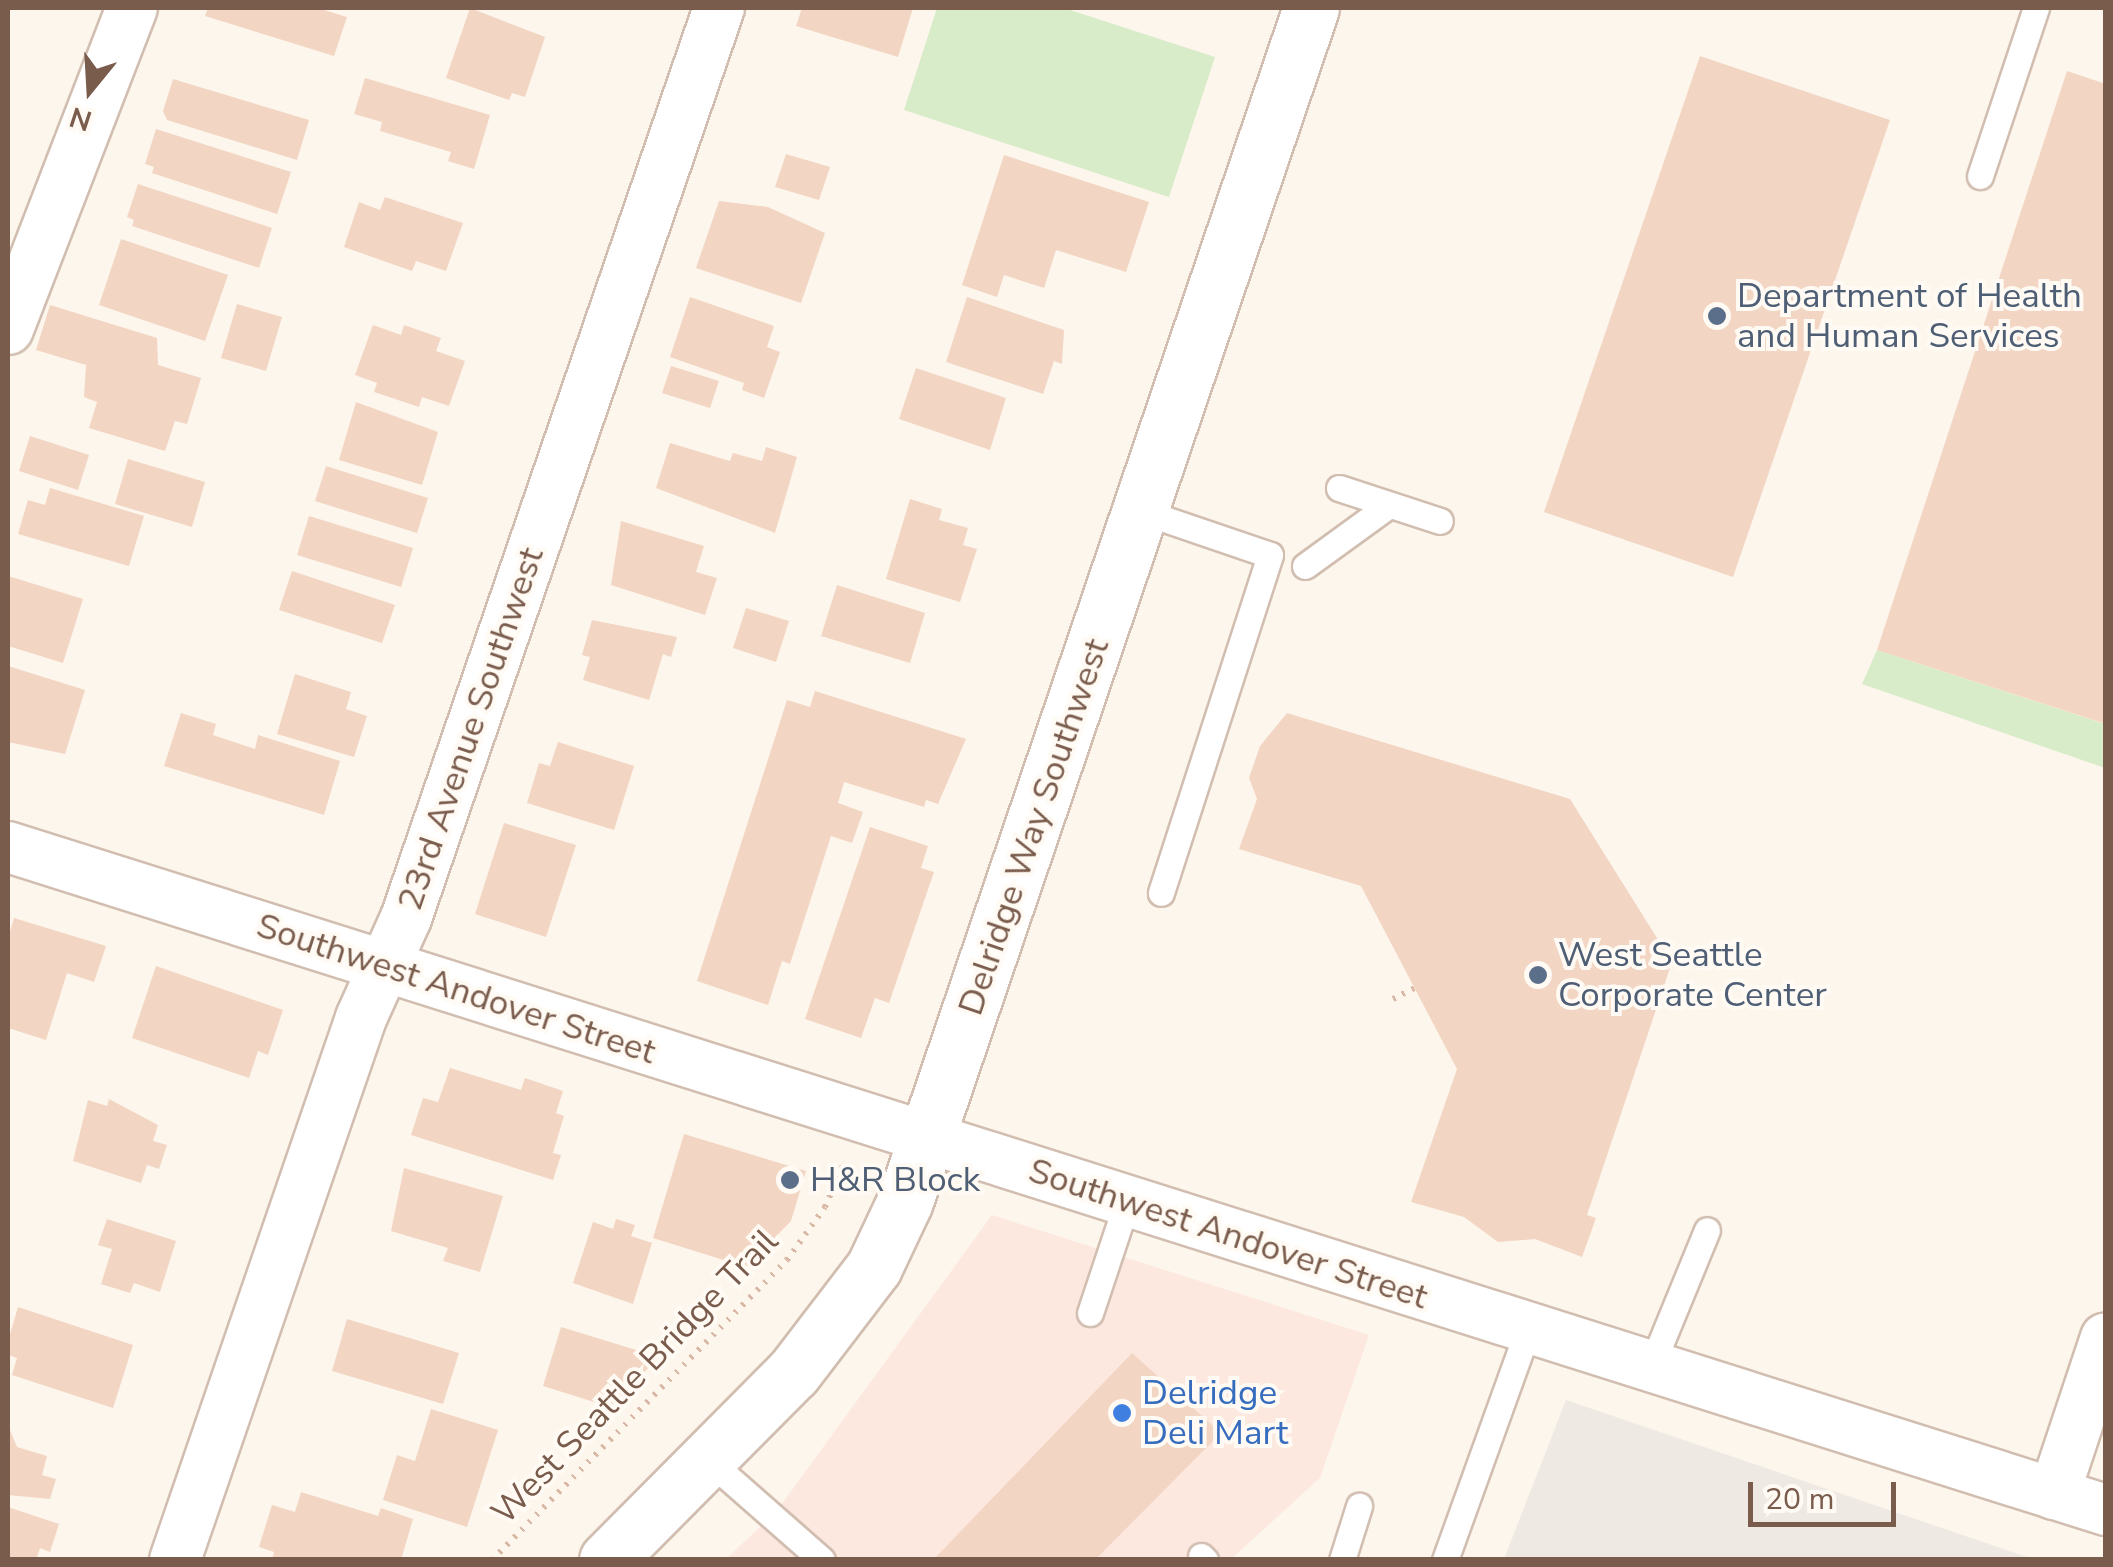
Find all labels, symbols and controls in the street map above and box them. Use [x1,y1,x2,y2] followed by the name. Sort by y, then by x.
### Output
[40,40,140,140] north arrow
[65,97,97,140] text: N
[1737,275,2082,357] place label: Department of Health and Human Services
[1706,305,1728,327] marker: Department of Health and Human Services
[389,542,553,916] street label: 23rd Avenue Southwest
[950,633,1118,1021] street label: Delridge Way Southwest
[251,905,661,1073] street label: Southwest Andover Street
[1558,934,1827,1016] place label: West Seattle Corporate Center
[1527,964,1549,986] marker: West Seattle Corporate Center
[1023,1150,1433,1318] street label: Southwest Andover Street
[810,1159,980,1201] place label: H&R Block
[779,1169,801,1191] marker: H&R Block
[483,1221,787,1533] street label: West Seattle Bridge Trail
[1142,1372,1288,1454] place label: Delridge Deli Mart
[1111,1402,1133,1424] marker: Delridge Deli Mart
[1753,1462,1900,1524] scale bar
[1765,1479,1834,1520] text: 20 m

